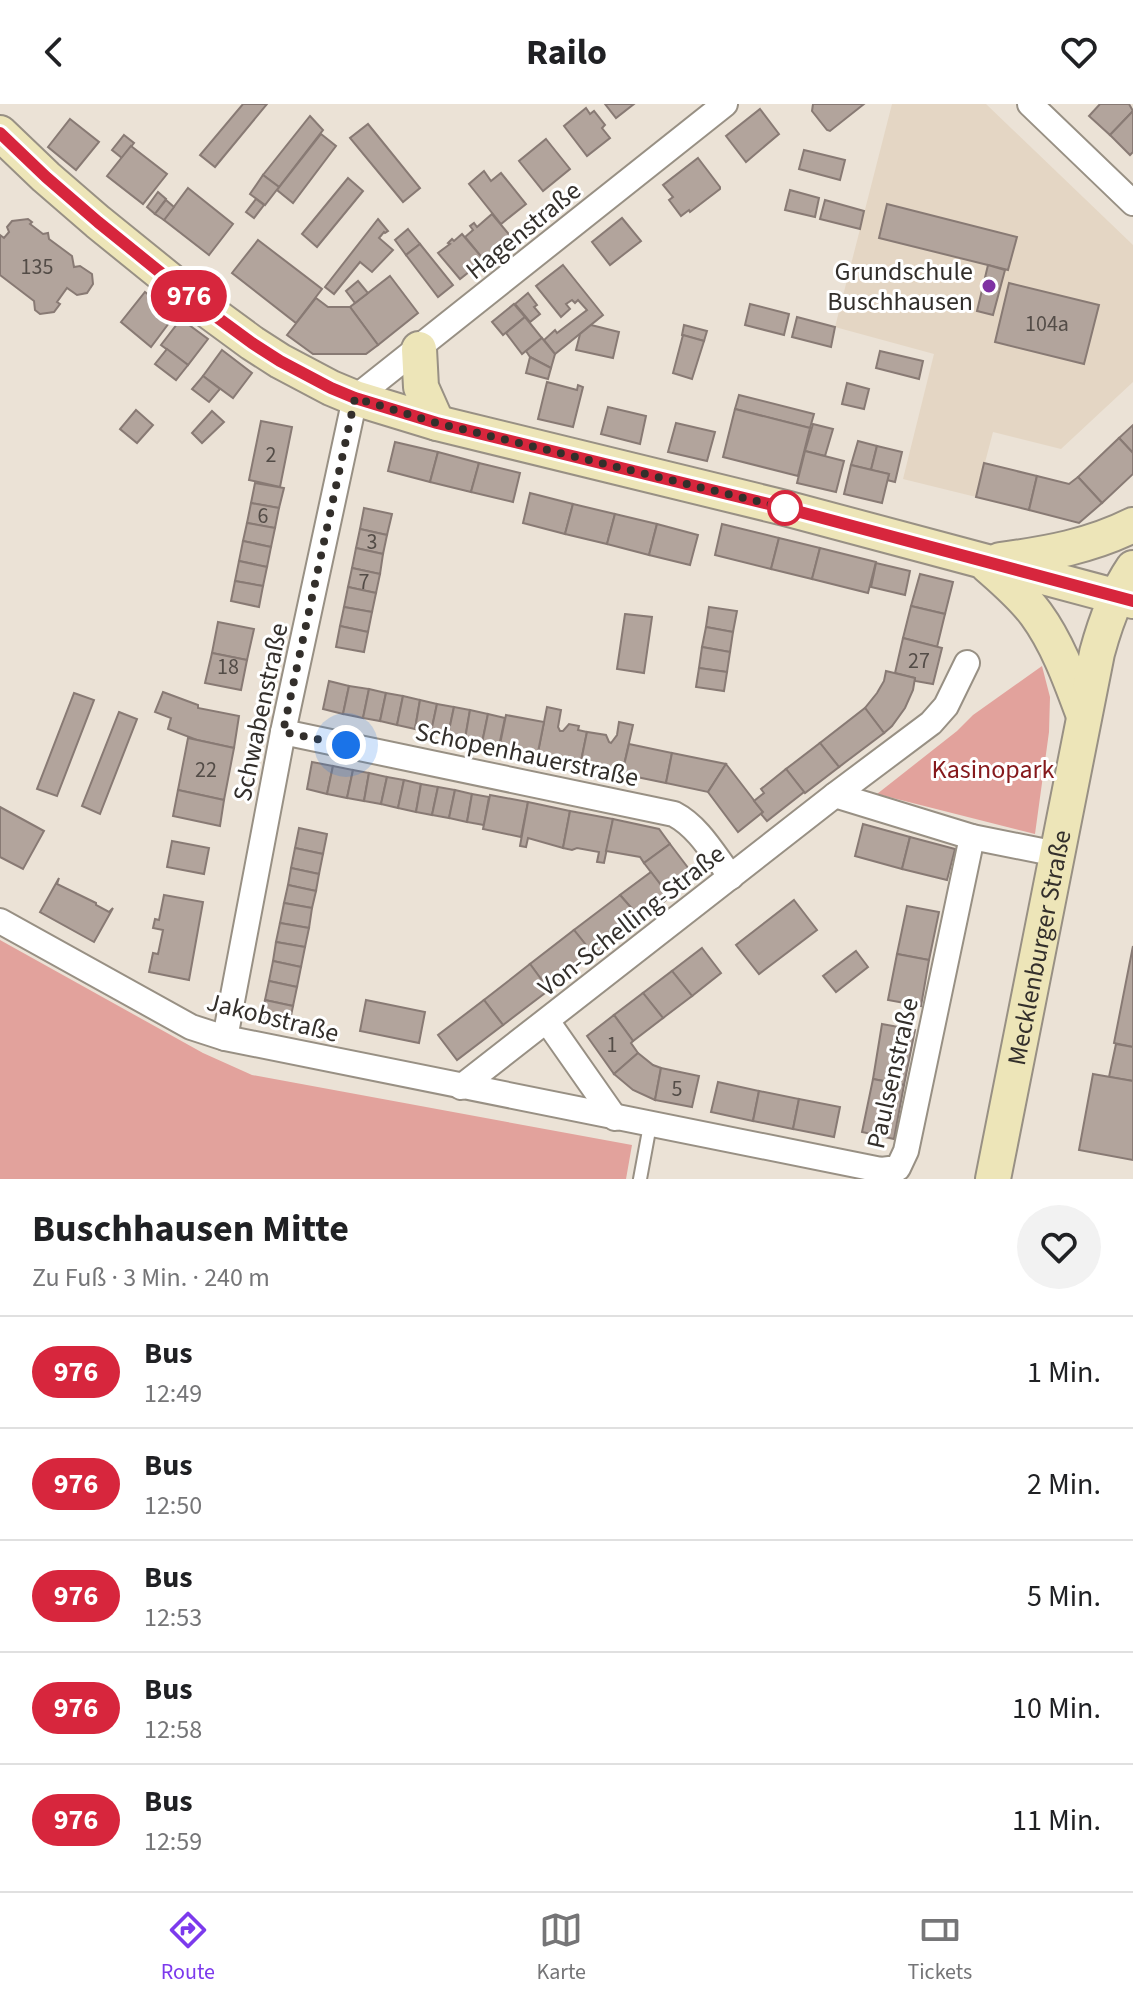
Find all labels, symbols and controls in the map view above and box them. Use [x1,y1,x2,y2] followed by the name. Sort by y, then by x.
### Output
[526,27,607,78] text: Railo
[32,30,76,74] icon: back
[1057,30,1101,74] icon: heart
[458,172,589,288] street label: Hagenstraße
[21,251,53,283] house number: 135
[827,253,973,320] place label: Grundschule Buschhausen
[143,270,235,322] line badge: 976
[167,276,211,316] text: 976
[980,277,998,295] marker: Grundschule Buschhausen
[1025,308,1069,340] house number: 104a
[266,439,276,471] house number: 2
[768,491,802,525] unlabelled marker
[258,500,269,532] house number: 6
[367,526,377,558] house number: 3
[359,566,370,598] house number: 7
[224,620,297,805] street label: Schwabenstraße
[908,645,930,677] house number: 27
[217,651,239,683] house number: 18
[412,713,642,796] street label: Schopenhauerstraße
[326,725,366,765] your location
[932,751,1055,788] park label: Kasinopark
[195,754,217,786] house number: 22
[998,827,1081,1068] street label: Mecklenburger Straße
[530,836,732,1005] street label: Von-Schelling-Straße
[203,983,343,1052] street label: Jakobstraße
[857,994,928,1152] street label: Paulsenstraße
[607,1029,617,1061] house number: 1
[672,1073,682,1105] house number: 5
[32,1202,349,1256] text: Buschhausen Mitte
[1017,1205,1101,1289] button: heart
[32,1259,270,1296] text: Zu Fuß · 3 Min. · 240 m
[144,1332,192,1375] text: Bus
[1027,1351,1101,1394] text: 1 Min.
[54,1352,98,1392] text: 976
[144,1375,202,1412] text: 12:49
[144,1444,192,1487] text: Bus
[1027,1463,1101,1506] text: 2 Min.
[54,1464,98,1504] text: 976
[144,1487,202,1524] text: 12:50
[144,1556,192,1599] text: Bus
[1027,1575,1101,1618] text: 5 Min.
[54,1576,98,1616] text: 976
[144,1599,202,1636] text: 12:53
[144,1668,192,1711] text: Bus
[1012,1687,1101,1730] text: 10 Min.
[54,1688,98,1728] text: 976
[144,1711,202,1748] text: 12:58
[144,1780,192,1823] text: Bus
[1012,1799,1101,1842] text: 11 Min.
[54,1800,98,1840] text: 976
[144,1823,202,1860] text: 12:59
[161,1908,215,1988] tab: Route
[536,1908,586,1988] tab: Karte
[907,1908,972,1988] tab: Tickets

